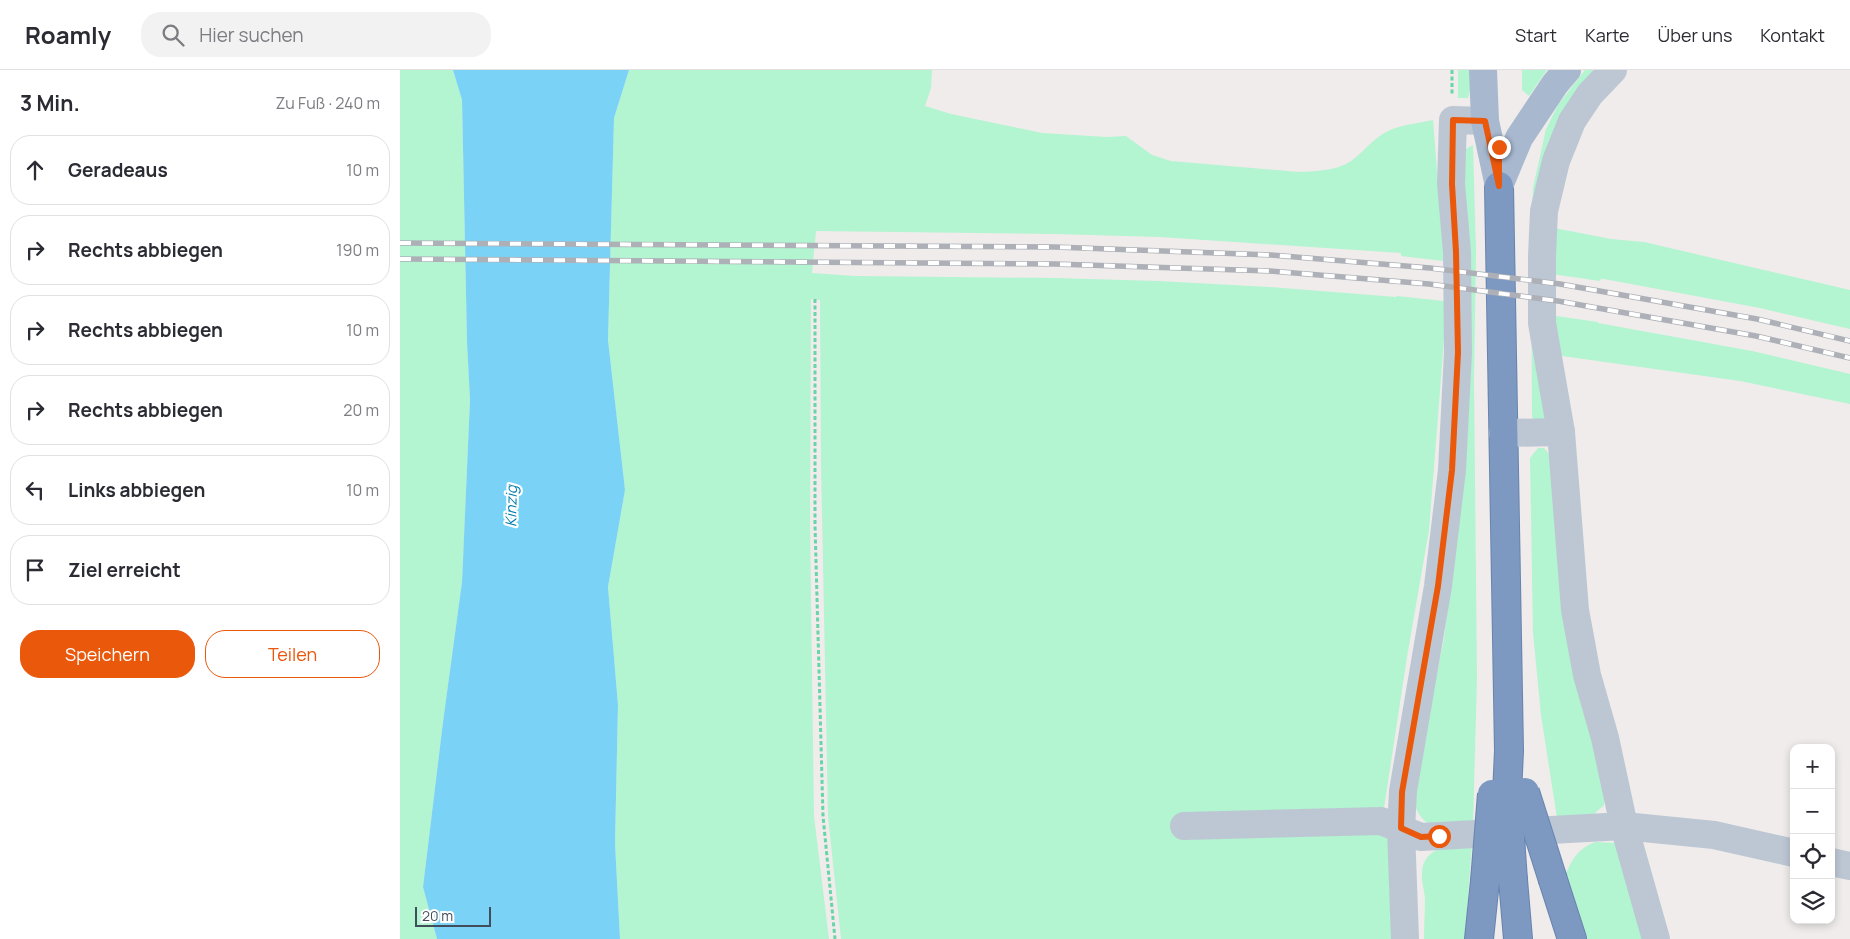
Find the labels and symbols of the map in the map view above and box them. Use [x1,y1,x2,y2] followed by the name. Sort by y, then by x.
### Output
[1488,136,1511,159] route end
[500,484,522,527] water label: Kinzig
[1428,825,1451,848] route start
[415,904,491,927] scale bar

